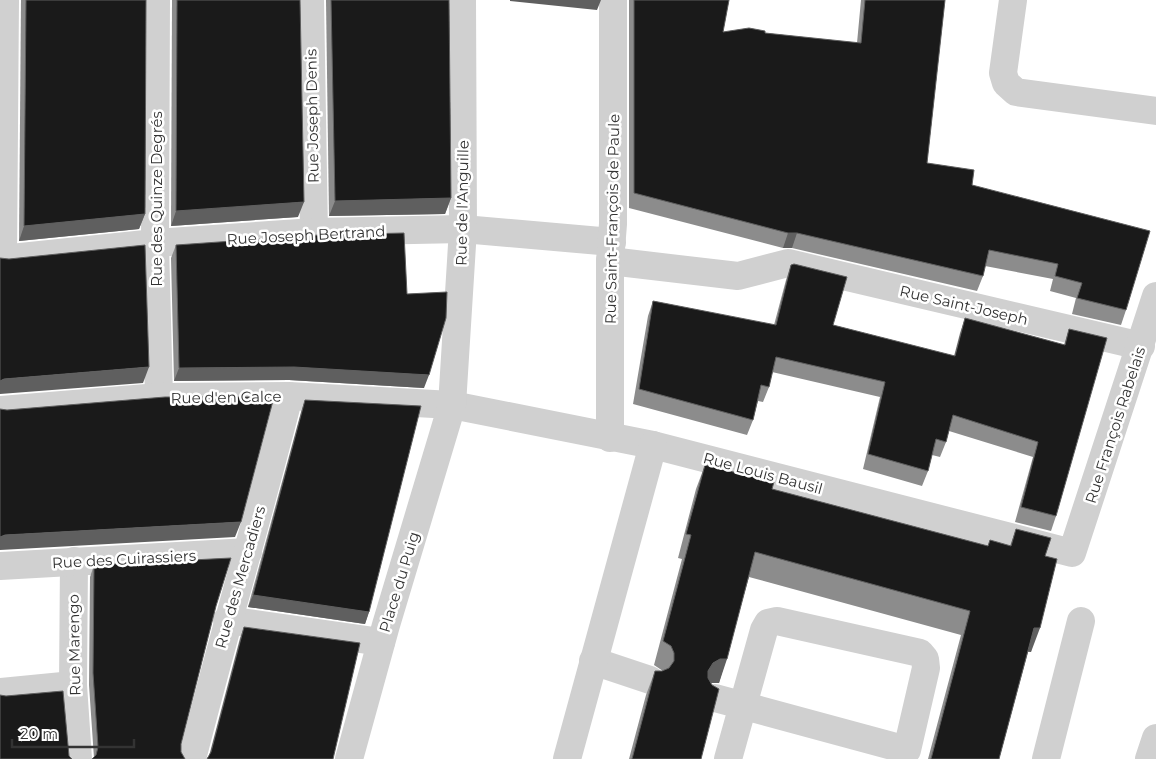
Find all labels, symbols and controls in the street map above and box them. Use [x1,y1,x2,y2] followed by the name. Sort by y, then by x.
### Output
[301,49,323,183] street label: Rue Joseph Denis
[147,111,166,287] street label: Rue des Quinze Degrés
[601,114,623,324] street label: Rue Saint-François de Paule
[451,140,473,266] street label: Rue de l'Anguille
[226,221,386,249] street label: Rue Joseph Bertrand
[898,281,1030,329] street label: Rue Saint-Joseph
[1081,344,1149,506] street label: Rue François Rabelais
[170,387,282,407] street label: Rue d'en Calce
[701,448,825,498] street label: Rue Louis Bausil
[211,504,269,650] street label: Rue des Mercadiers
[375,529,423,635] street label: Place du Puig
[52,546,196,572] street label: Rue des Cuirassiers
[64,594,84,696] street label: Rue Marengo
[12,716,135,748] scale bar
[20,724,58,743] text: 20 m

